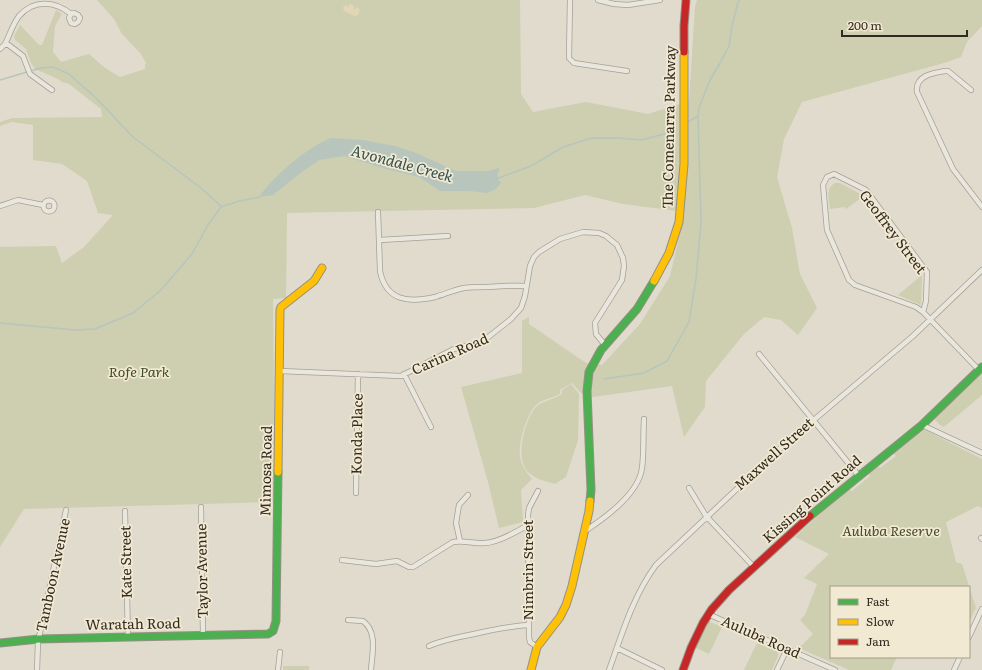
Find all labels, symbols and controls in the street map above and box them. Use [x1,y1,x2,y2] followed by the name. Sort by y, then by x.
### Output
[842,12,967,38] scale bar
[848,16,882,34] text: 200 m
[657,44,679,209] street label: The Comenarra Parkway
[349,138,457,187] water label: Avondale Creek
[856,185,932,278] street label: Geoffrey Street
[408,327,491,379] street label: Carina Road
[109,361,170,381] park label: Rofe Park
[345,393,367,475] street label: Konda Place
[729,412,818,494] street label: Maxwell Street
[254,425,276,517] street label: Mimosa Road
[758,449,865,547] street label: Kissing Point Road
[30,516,74,634] street label: Tamboon Avenue
[517,519,537,620] street label: Nimbrin Street
[842,520,940,540] park label: Auluba Reserve
[190,523,212,619] street label: Taylor Avenue
[114,525,136,599] street label: Kate Street
[830,586,970,658] legend
[866,592,890,610] text: Fast
[719,610,804,663] street label: Auluba Road
[85,612,181,634] street label: Waratah Road
[866,612,895,630] text: Slow
[866,632,891,650] text: Jam

